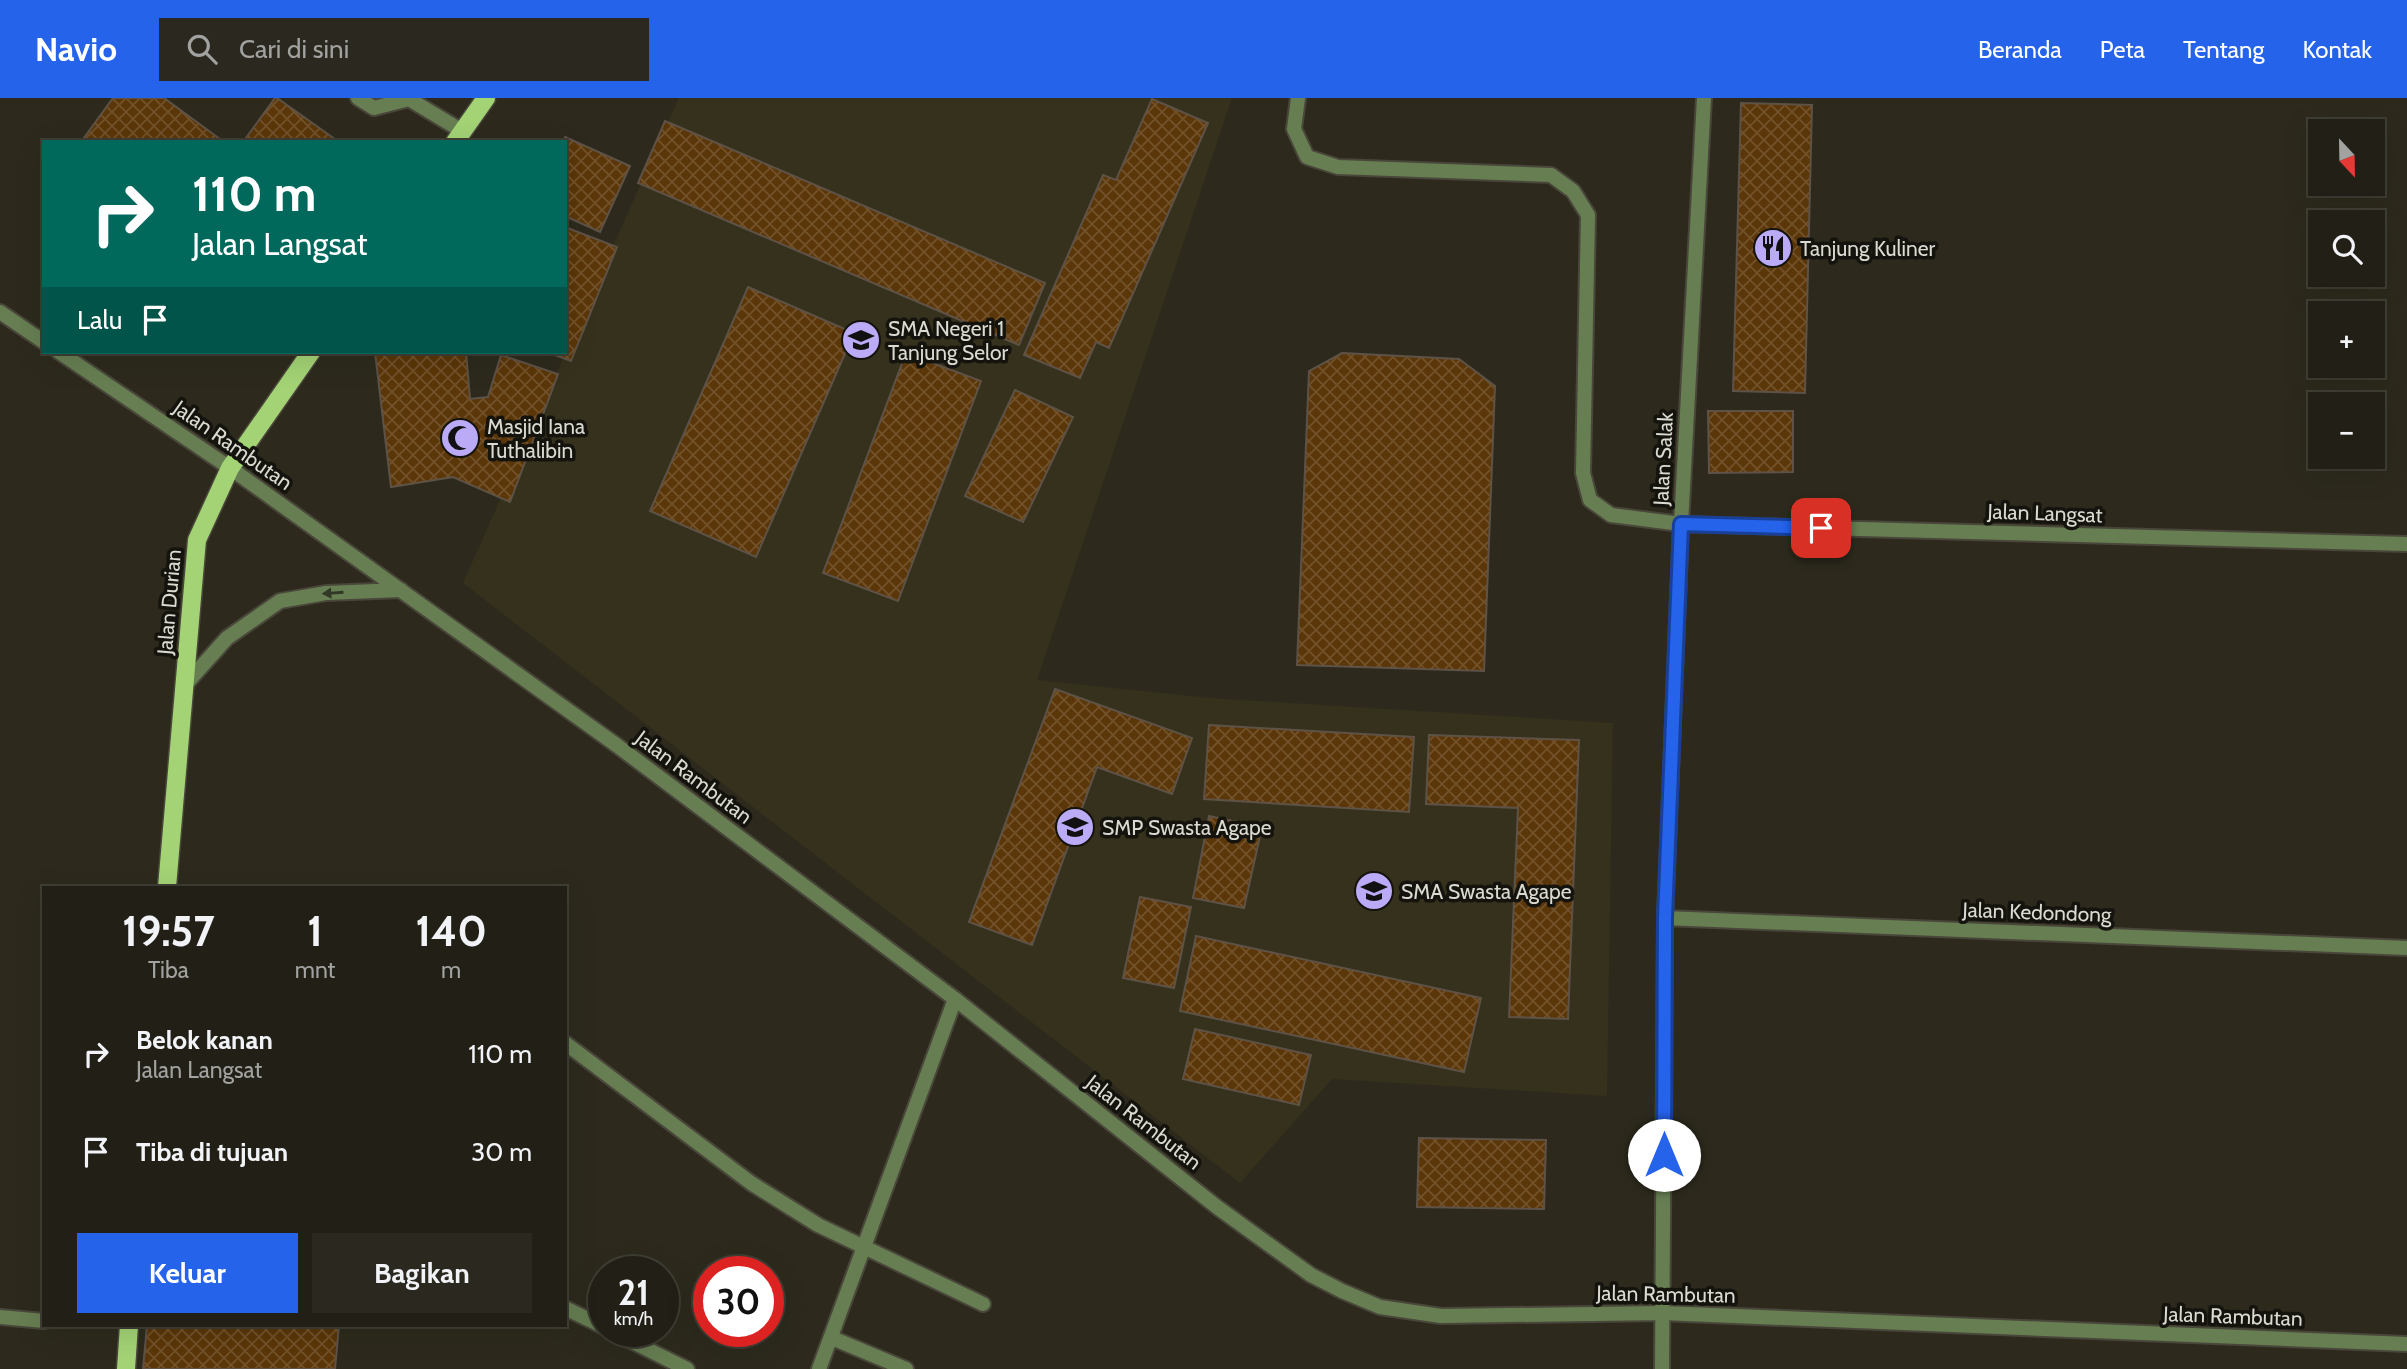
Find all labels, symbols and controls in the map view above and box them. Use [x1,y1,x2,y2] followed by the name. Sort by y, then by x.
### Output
[159,18,649,81] search box
[35,29,117,69] text: Navio
[183,30,221,68] icon: search
[239,33,349,65] text: Cari di sini
[1978,35,2062,64] text: Beranda
[2100,35,2145,64] text: Peta
[2183,35,2264,64] text: Tentang
[2302,35,2372,64] text: Kontak
[2308,119,2385,196] north arrow
[2308,119,2385,469] map controls
[192,164,316,223] text: 110 m
[77,168,168,259] icon: right
[2308,210,2385,287] button: search
[192,224,368,263] text: Jalan Langsat
[1752,227,1794,269] restaurant icon: Tanjung Kuliner
[1800,236,1935,262] place label: Tanjung Kuliner
[136,301,174,339] icon: arrive
[2308,301,2385,378] button: +
[77,304,122,336] text: Lalu
[888,316,1009,366] place label: SMA Negeri 1 Tanjung Selor
[840,319,882,361] school or university icon: SMA Negeri 1 Tanjung Selor
[2308,392,2385,469] button: −
[168,394,297,495] street label: Jalan Rambutan
[1648,411,1678,507] street label: Jalan Salak
[487,414,585,463] place label: Masjid Iana Tuthalibin
[439,417,481,459] mosque icon: Masjid Iana Tuthalibin
[1791,498,1851,558] pin
[1986,498,2103,528] street label: Jalan Langsat
[1802,509,1840,547] icon: arrive
[152,548,186,657] street label: Jalan Durian
[322,588,344,599] one-way arrow
[630,724,757,829] street label: Jalan Rambutan
[1054,806,1096,848] school or university icon: SMP Swasta Agape
[1102,815,1272,840] place label: SMP Swasta Agape
[1353,870,1395,912] school or university icon: SMA Swasta Agape
[1401,879,1572,904] place label: SMA Swasta Agape
[1961,897,2112,927] street label: Jalan Kedondong
[122,905,215,957] text: 19:57
[307,905,323,957] text: 1
[416,905,487,957] text: 140
[148,956,189,984] text: Tiba
[295,956,335,984] text: mnt
[441,956,461,984] text: m
[136,1024,273,1056] text: Belok kanan
[77,1035,115,1073] icon: right
[468,1038,532,1070] text: 110 m
[136,1056,262,1084] text: Jalan Langsat
[1081,1069,1207,1175] street label: Jalan Rambutan
[1627,1118,1701,1192] position arrow
[77,1133,115,1171] icon: arrive
[136,1136,288,1168] text: Tiba di tujuan
[471,1136,532,1168] text: 30 m
[77,1233,298,1313] button: Keluar
[312,1233,532,1313] button: Bagikan
[693,1256,784,1347] speed limit sign: 30
[618,1271,649,1314] text: 21
[1595,1280,1736,1308] street label: Jalan Rambutan
[2162,1301,2303,1331] street label: Jalan Rambutan
[614,1308,653,1330] text: km/h

